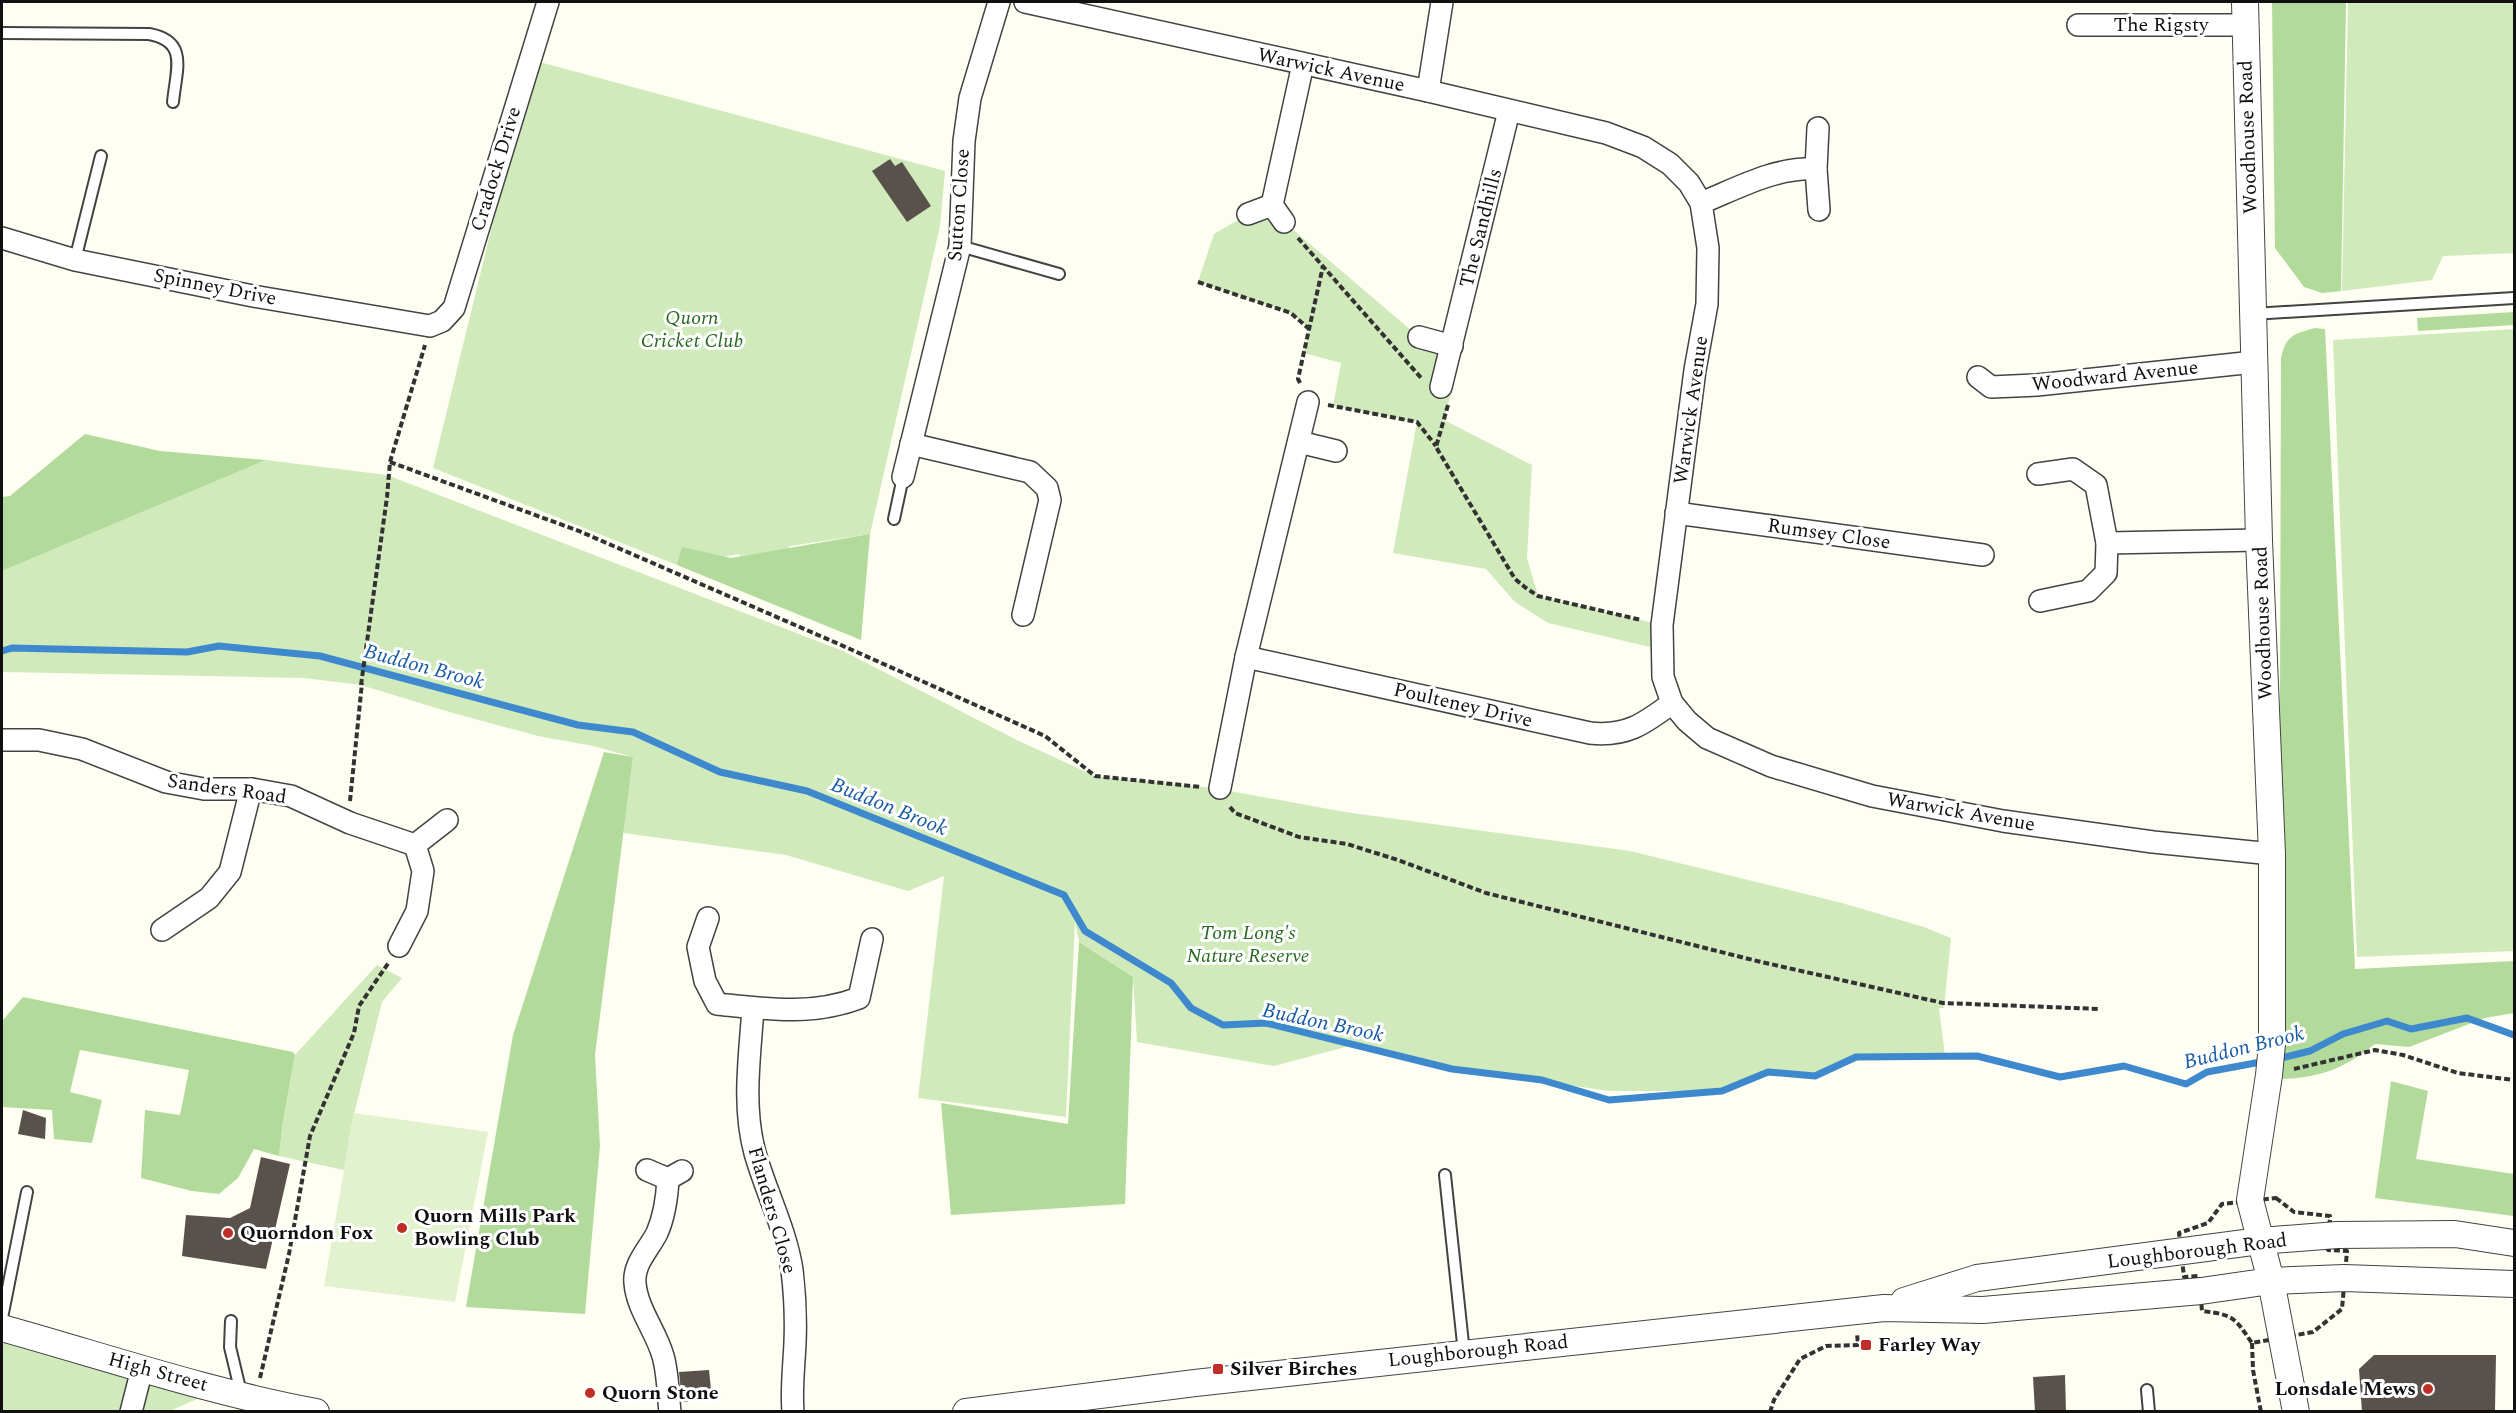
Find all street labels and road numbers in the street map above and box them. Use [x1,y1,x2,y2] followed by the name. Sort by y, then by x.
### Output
[2113,10,2210,40] street label: The Rigsty
[1255,40,1407,100] street label: Warwick Avenue
[2230,59,2266,215] street label: Woodhouse Road
[463,103,529,235] street label: Cradock Drive
[940,148,978,262] street label: Sutton Close
[1452,165,1510,291] street label: The Sandhills
[151,260,279,314] street label: Spinney Drive
[1666,334,1716,486] street label: Warwick Avenue
[2030,352,2200,400] street label: Woodward Avenue
[1765,511,1893,557] street label: Rumsey Close
[2245,545,2281,701] street label: Woodhouse Road
[1390,674,1536,736] street label: Poulteney Drive
[166,766,288,812] street label: Sanders Road
[1885,784,2037,840] street label: Warwick Avenue
[740,1143,804,1277] street label: Flanders Close
[2105,1225,2289,1277] street label: Loughborough Road
[1386,1327,1570,1375] street label: Loughborough Road
[105,1344,211,1400] street label: High Street

